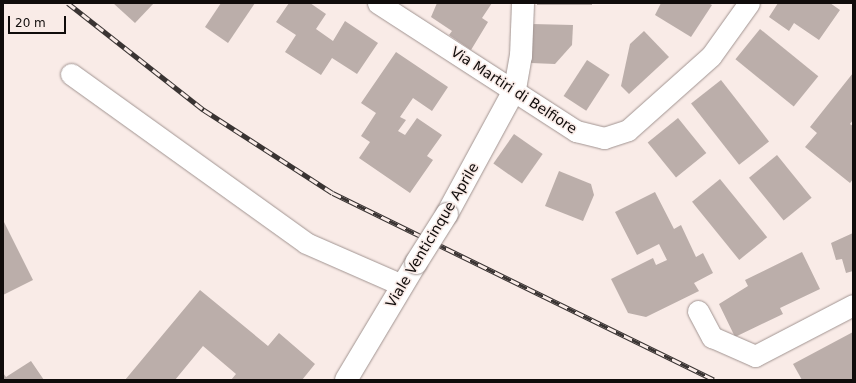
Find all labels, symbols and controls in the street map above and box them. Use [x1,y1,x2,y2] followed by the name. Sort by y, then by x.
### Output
[10,8,68,34] scale bar
[15,16,46,30] text: 20 m
[448,43,580,137] street label: Via Martiri di Belfiore
[382,160,482,310] street label: Viale Venticinque Aprile

